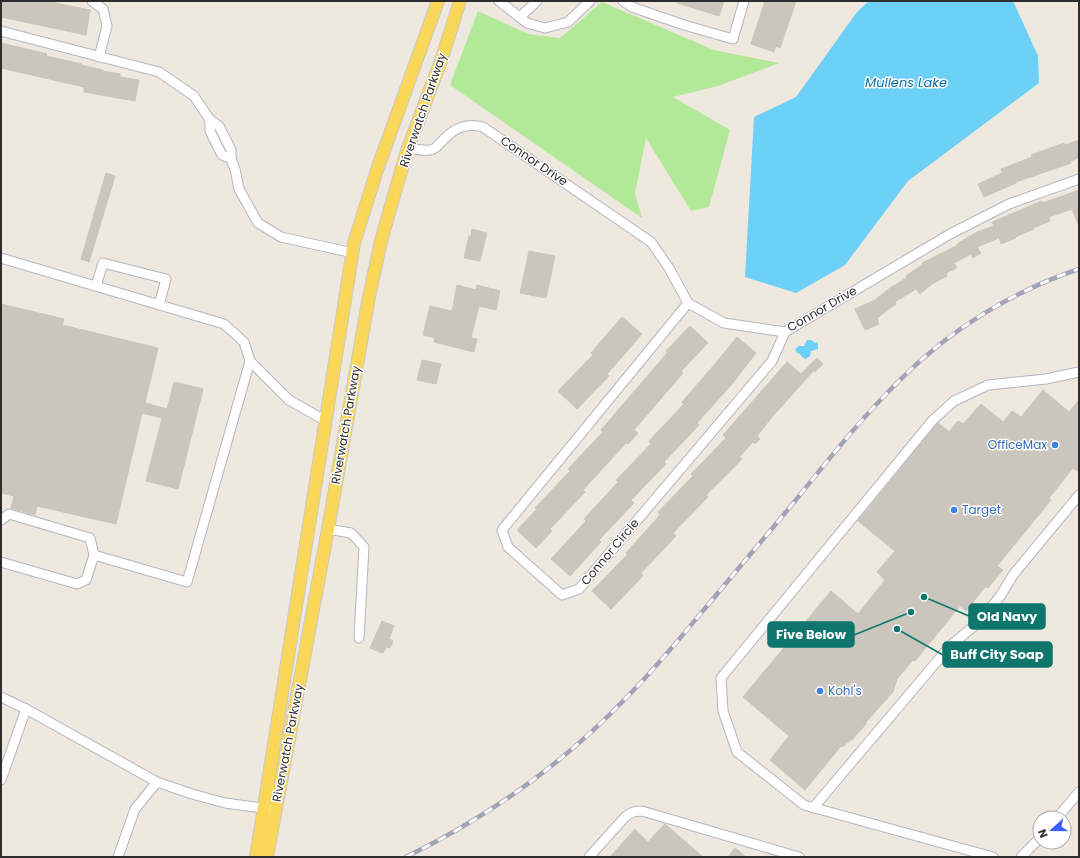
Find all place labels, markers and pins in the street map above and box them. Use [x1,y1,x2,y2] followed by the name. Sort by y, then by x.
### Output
[988,436,1047,453] place label: OfficeMax
[1050,440,1060,450] marker: OfficeMax
[962,501,1001,518] place label: Target
[949,505,959,515] marker: Target
[969,604,1045,629] callout: Old Navy
[768,622,854,647] callout: Five Below
[943,642,1052,667] callout: Buff City Soap
[828,682,862,699] place label: Kohl's
[815,686,825,696] marker: Kohl's

